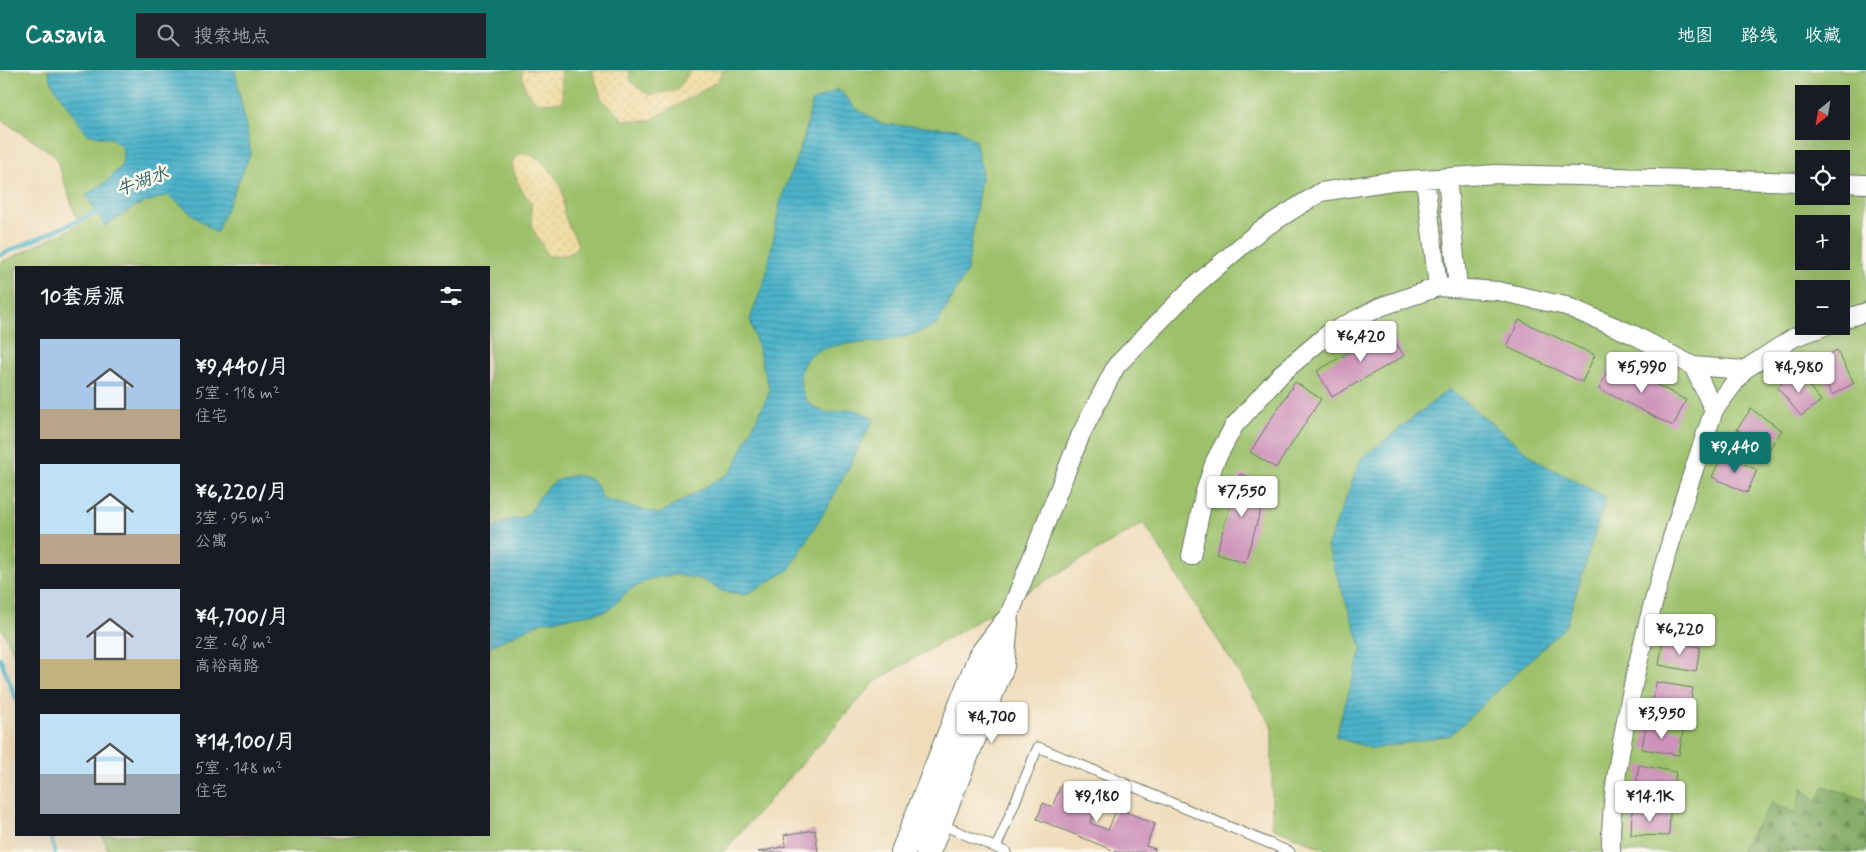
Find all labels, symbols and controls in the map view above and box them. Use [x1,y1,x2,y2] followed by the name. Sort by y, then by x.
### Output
[136,13,486,58] search box
[25,20,106,51] text: Casavia
[154,21,182,49] icon: search
[194,24,270,49] text: 搜索地点
[1677,24,1713,48] text: 地图
[1741,24,1777,48] text: 路线
[1805,24,1841,48] text: 收藏
[1795,85,1850,140] north arrow
[1795,85,1850,335] map controls
[1795,150,1850,205] button: locate
[113,161,173,202] water label: 牛湖水
[1795,215,1850,270] button: +
[1795,280,1850,335] button: −
[437,282,465,310] icon: filters
[40,283,124,311] text: 10套房源
[1320,320,1402,363] pin: ¥6,420
[1336,326,1386,347] text: ¥6,420
[1601,352,1683,394] pin: ¥5,990
[1758,352,1840,394] pin: ¥4,980
[195,353,289,381] text: ¥9,440/月
[1617,357,1667,378] text: ¥5,990
[1774,357,1824,378] text: ¥4,980
[80,359,140,419] icon: home
[195,383,280,404] text: 5室 · 118 m²
[195,406,227,427] text: 住宅
[1694,432,1776,474] pin: ¥9,440
[1711,437,1759,458] text: ¥9,440
[1201,476,1283,518] pin: ¥7,550
[195,478,288,506] text: ¥6,220/月
[1218,481,1266,502] text: ¥7,550
[80,484,140,544] icon: home
[195,508,271,529] text: 3室 · 95 m²
[195,531,227,552] text: 公寓
[195,603,289,631] text: ¥4,700/月
[80,609,140,669] icon: home
[1639,614,1721,656] pin: ¥6,220
[1656,619,1704,640] text: ¥6,220
[195,633,272,654] text: 2室 · 68 m²
[195,656,259,677] text: 高裕南路
[1621,698,1703,740] pin: ¥3,950
[951,702,1033,744] pin: ¥4,700
[1638,703,1686,724] text: ¥3,950
[968,707,1016,728] text: ¥4,700
[195,728,296,756] text: ¥14,100/月
[80,734,140,794] icon: home
[195,758,283,779] text: 5室 · 148 m²
[1056,780,1138,823] pin: ¥9,180
[1609,780,1691,823] pin: ¥14.1K
[195,781,227,802] text: 住宅
[1074,786,1120,807] text: ¥9,180
[1626,786,1674,807] text: ¥14.1K

